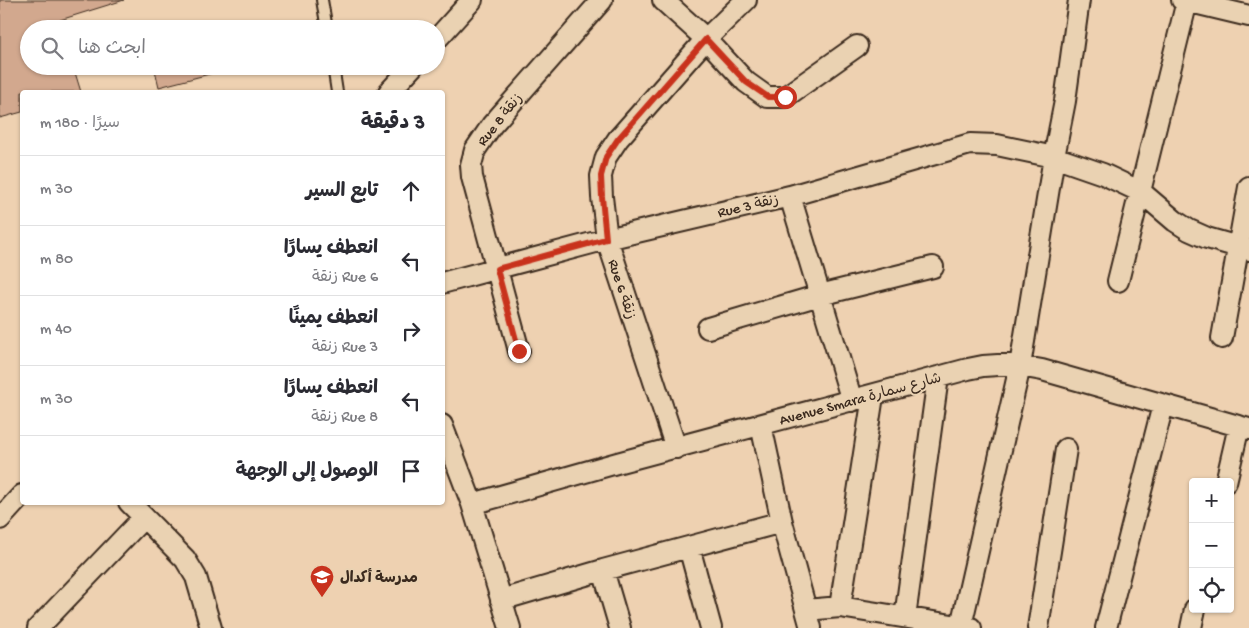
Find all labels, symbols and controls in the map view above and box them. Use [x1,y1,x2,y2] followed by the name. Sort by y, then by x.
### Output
[20,20,445,75] search box
[38,34,66,62] icon: search
[78,38,146,61] text: ابحث هنا
[774,86,797,109] route start
[474,90,527,150] street label: Rue 8 زنقة
[361,112,425,137] text: 3 دقيقة
[40,115,120,134] text: سيرًا · 180 m
[397,177,425,205] icon: ahead
[40,181,73,200] text: 30 m
[306,181,378,204] text: تابع السير
[716,191,781,223] street label: Rue 3 زنقة
[284,238,378,261] text: انعطف يسارًا
[397,247,425,275] icon: left
[40,251,73,270] text: 80 m
[603,257,639,322] street label: Rue 6 زنقة
[312,269,378,288] text: Rue 6 زنقة
[289,308,378,331] text: انعطف يمينًا
[397,317,425,345] icon: right
[40,321,72,340] text: 40 m
[312,339,378,358] text: Rue 3 زنقة
[508,340,531,363] route end
[778,370,943,430] street label: Avenue Smara شارع سمارة
[284,378,378,401] text: انعطف يسارًا
[397,387,425,415] icon: left
[40,391,73,410] text: 30 m
[311,409,378,428] text: Rue 8 زنقة
[397,457,425,485] icon: arrive
[235,461,378,484] text: الوصول إلى الوجهة
[1189,478,1234,613] map controls
[1189,478,1234,523] button: +
[1189,523,1234,568] button: −
[309,564,335,598] school or university icon: مدرسة أكدال
[340,567,418,588] place label: مدرسة أكدال
[1189,568,1234,613] button: locate

